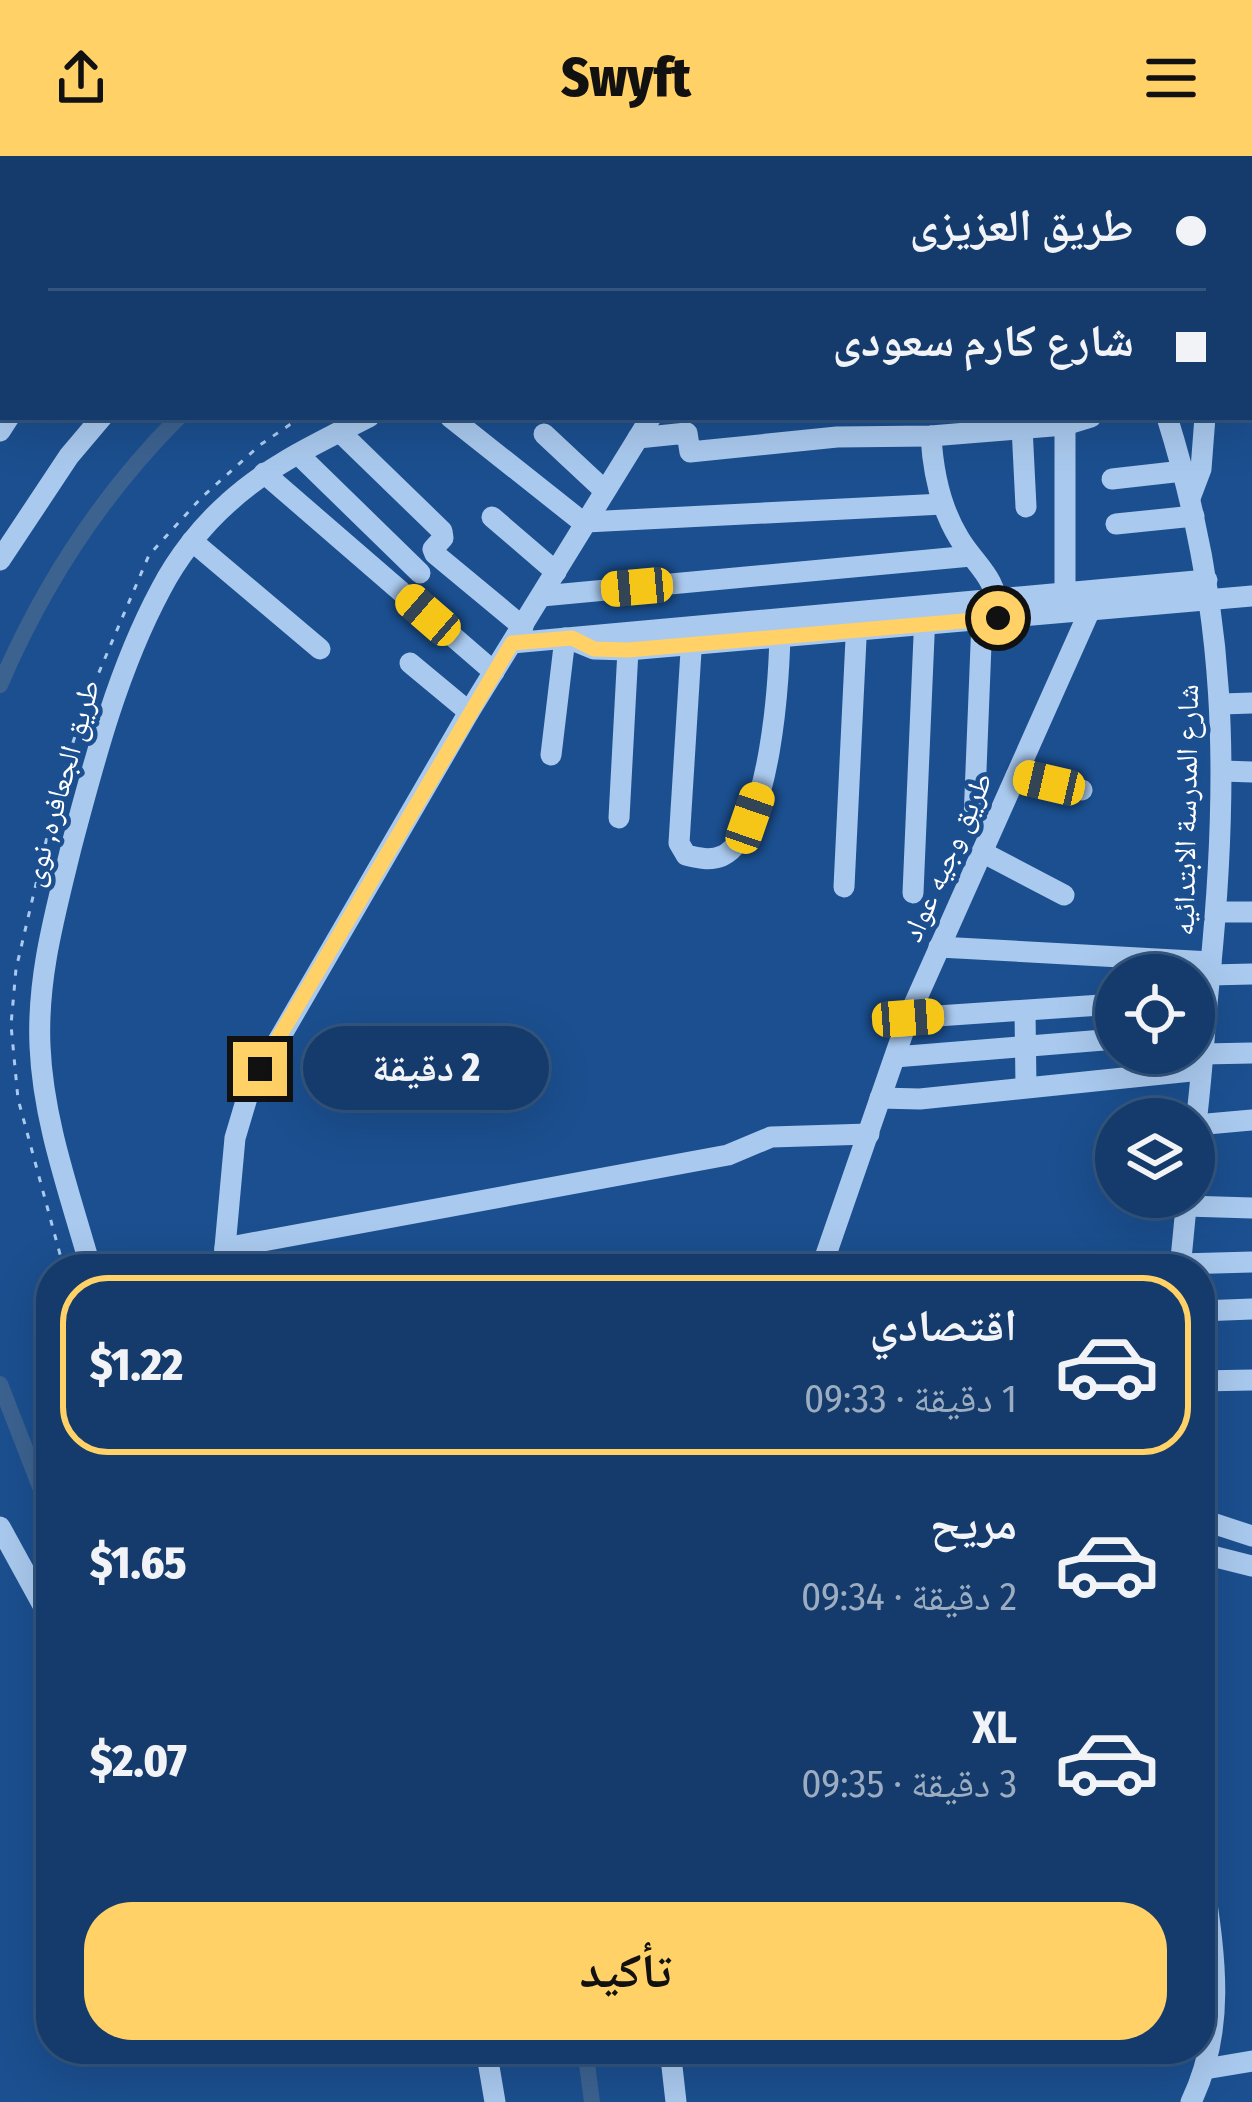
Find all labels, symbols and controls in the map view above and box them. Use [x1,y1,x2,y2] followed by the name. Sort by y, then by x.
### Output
[48,45,114,111] icon: share
[1138,45,1204,111] icon: menu
[561,46,691,110] text: Swyft
[909,199,1134,253] text: طريق العزيزى
[832,314,1134,368] text: شارع كارم سعودى
[600,566,674,608] car
[389,578,467,652] car
[971,591,1025,645] route start
[14,676,108,890] street label: طريق الجعافره, نوى
[1166,684,1207,936] street label: شارع المدرسة الابتدائيه
[1010,757,1088,809] car
[894,767,1000,947] street label: طريق وجيه عواد
[721,778,779,858] car
[1095,954,1215,1218] map controls
[1095,954,1215,1074] button: locate
[871,998,945,1038] car
[302,1027,548,1111] callout: 2 دقيقة
[233,1042,287,1096] route end
[372,1045,480,1091] text: 2 دقيقة
[1095,1098,1215,1218] button: layers
[870,1299,1017,1353] text: اقتصادي
[1053,1311,1161,1419] icon: car
[90,1338,183,1392] text: $1.22
[804,1376,1017,1422] text: 1 دقيقة · 09:33
[930,1497,1017,1551] text: مريح
[1053,1509,1161,1617] icon: car
[90,1536,187,1590] text: $1.65
[801,1574,1017,1620] text: 2 دقيقة · 09:34
[972,1701,1017,1755] text: XL
[1053,1707,1161,1815] icon: car
[90,1734,187,1788] text: $2.07
[801,1761,1017,1807] text: 3 دقيقة · 09:35
[84,1902,1167,2040] button: تأكيد

